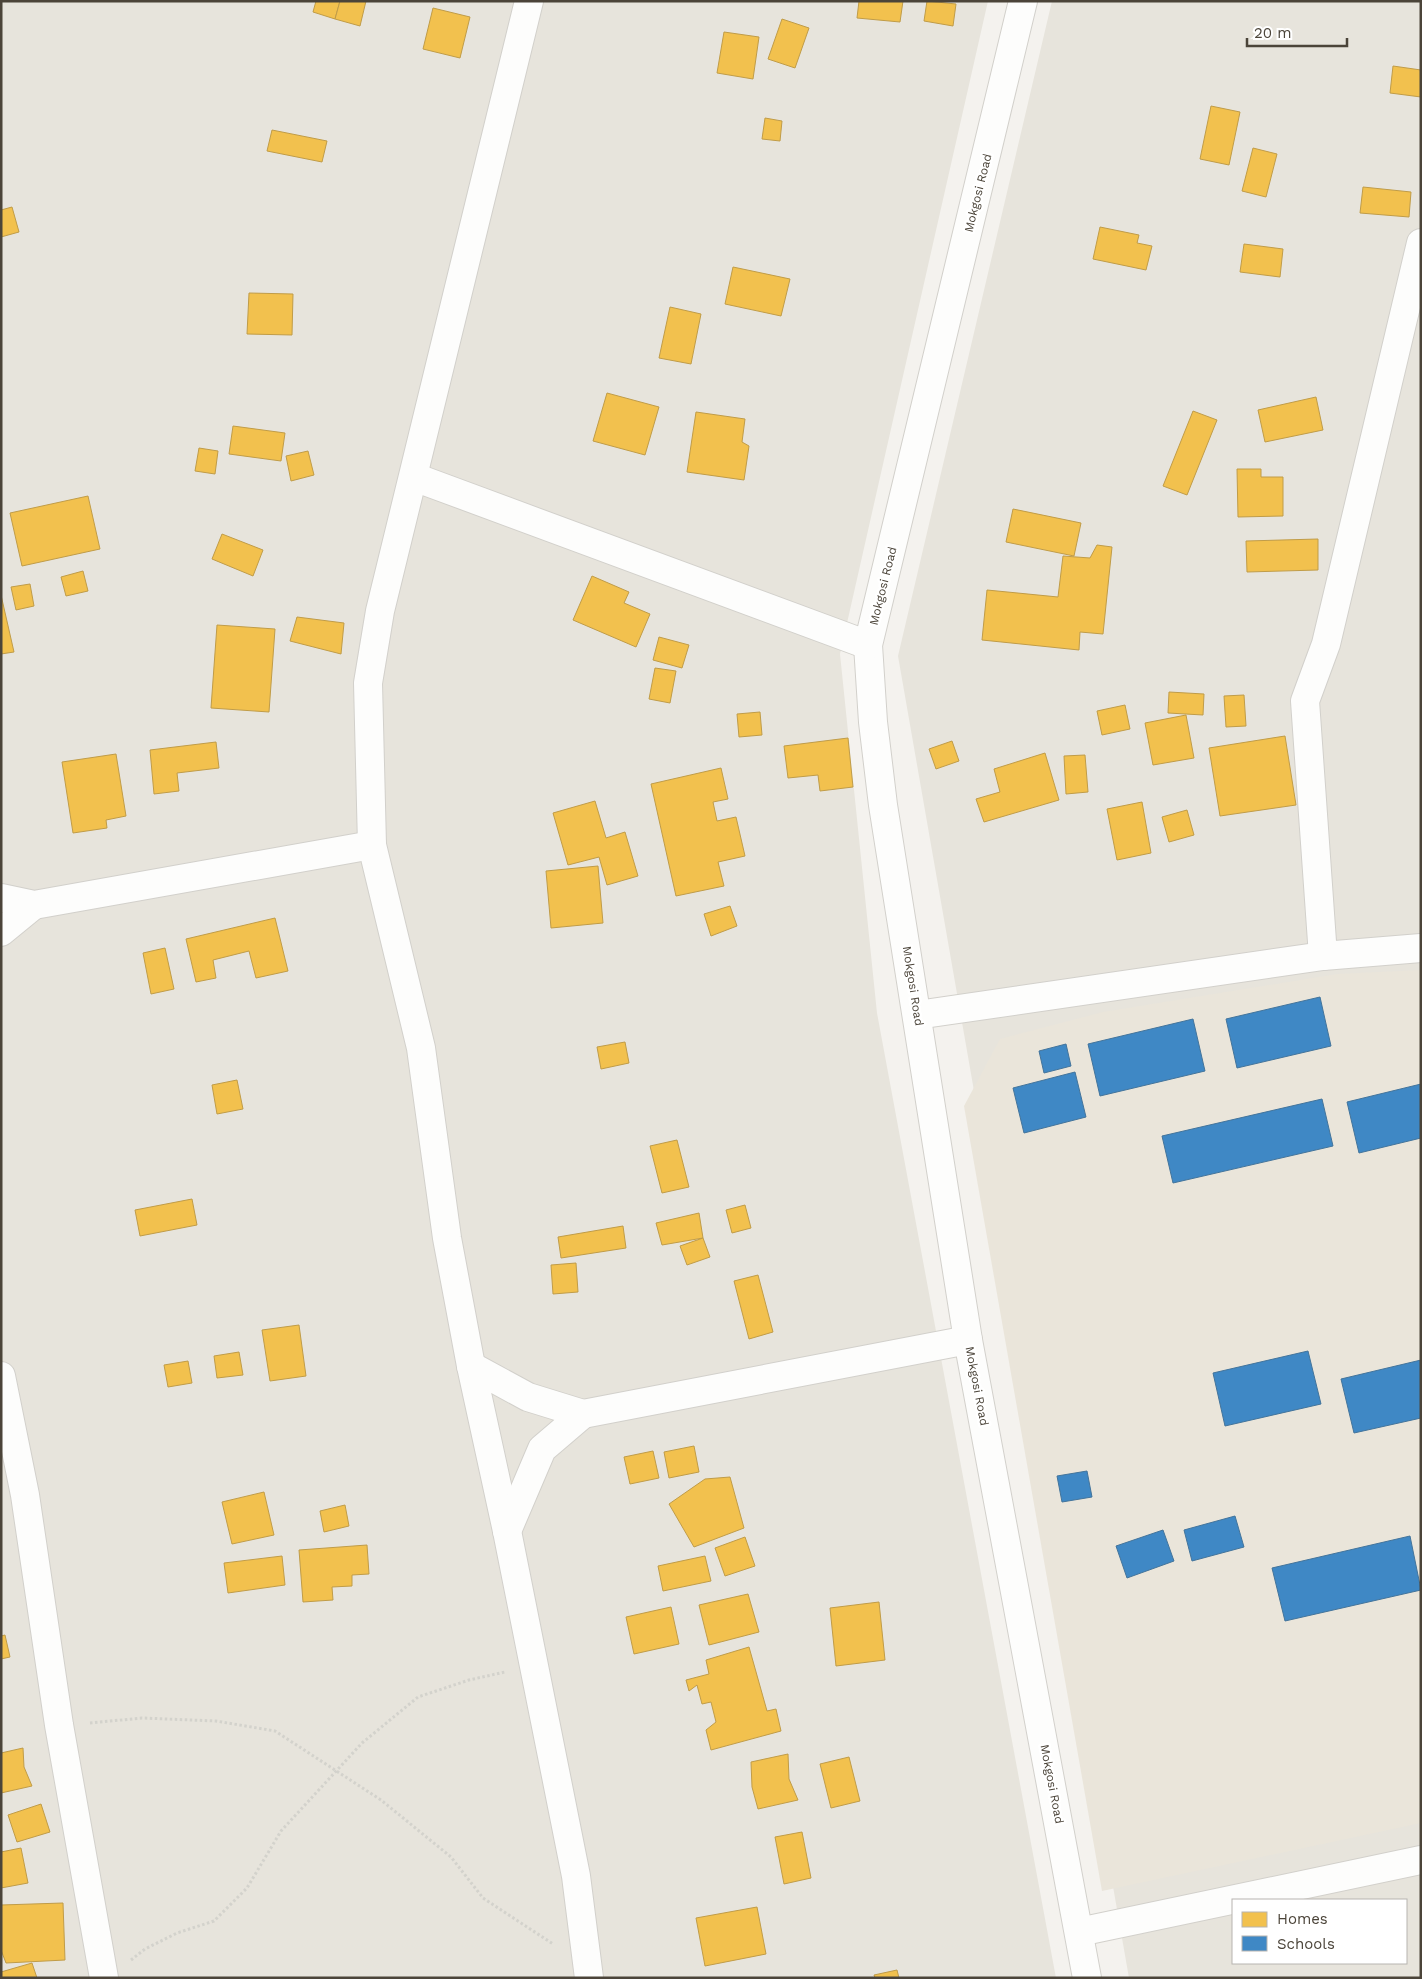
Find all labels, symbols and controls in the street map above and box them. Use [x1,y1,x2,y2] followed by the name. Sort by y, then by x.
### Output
[1247,15,1347,47] scale bar
[1254,24,1292,42] text: 20 m
[961,152,995,234] street label: Mokgosi Road
[866,545,900,627] street label: Mokgosi Road
[900,945,926,1027] street label: Mokgosi Road
[962,1345,992,1427] street label: Mokgosi Road
[1037,1743,1067,1825] street label: Mokgosi Road
[1232,1899,1407,1964] legend
[1277,1910,1328,1928] text: Homes
[1277,1935,1335,1953] text: Schools

